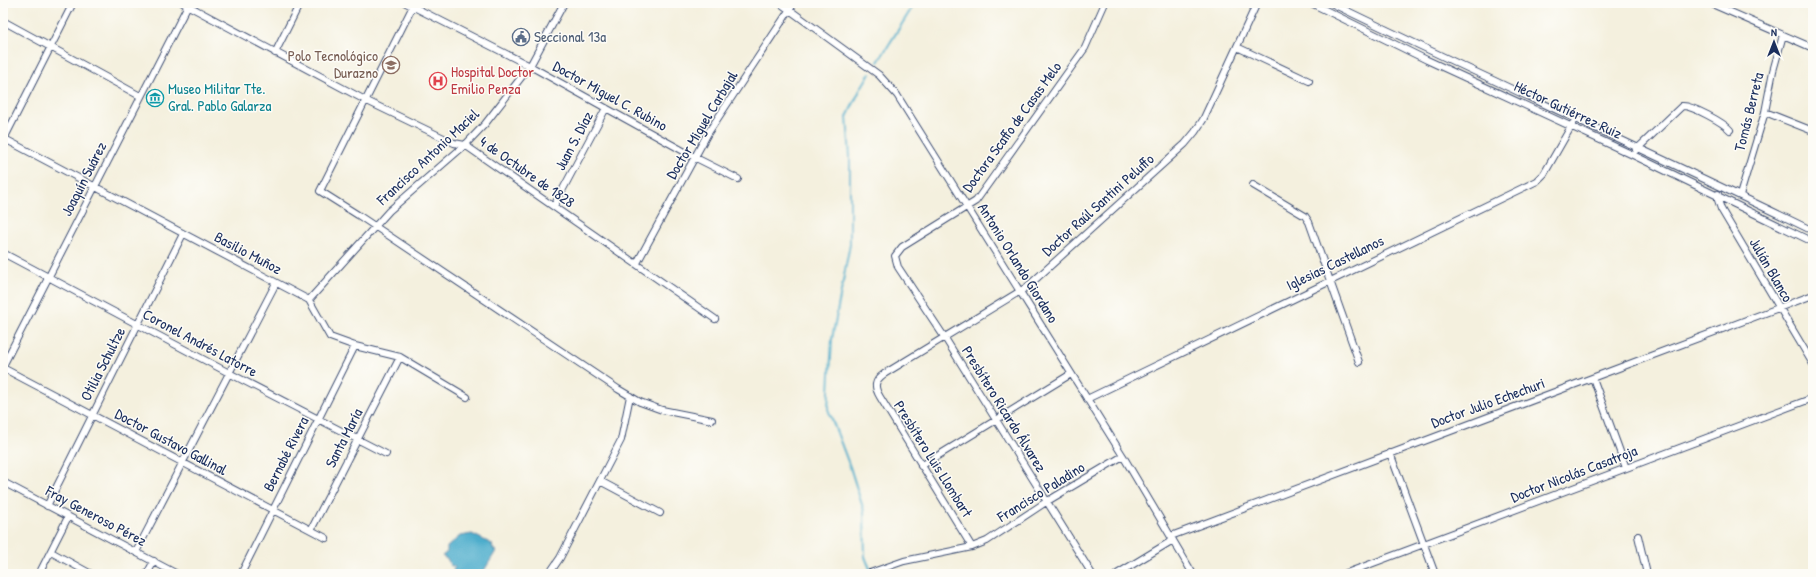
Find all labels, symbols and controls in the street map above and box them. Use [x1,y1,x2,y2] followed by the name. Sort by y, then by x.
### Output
[1754,22,1794,62] north arrow
[1771,25,1777,39] text: N
[534,26,606,47] place label: Seccional 13a
[511,27,531,47] public building icon: Seccional 13a
[288,45,378,83] place label: Polo Tecnológico Durazno
[381,55,401,75] school or university icon: Polo Tecnológico Durazno
[549,55,671,136] street label: Doctor Miguel C. Rubino
[957,57,1066,196] street label: Doctora Scaffo de Casas Melo
[451,61,534,99] place label: Hospital Doctor Emilio Penza
[661,67,742,183] street label: Doctor Miguel Carbajal
[1729,70,1768,153] street label: Tomás Berreta
[428,71,448,91] hospital icon: Hospital Doctor Emilio Penza
[1511,75,1626,144] street label: Héctor Gutiérrez Ruiz
[168,78,271,116] place label: Museo Militar Tte. Gral. Pablo Galarza
[145,88,165,108] museum icon: Museo Militar Tte. Gral. Pablo Galarza
[371,104,484,210] street label: Francisco Antonio Maciel
[549,107,598,174] street label: Juan S. Díaz
[475,131,579,212] street label: 4 de Octubre de 1828
[56,137,112,220] street label: Joaquín Suárez
[1037,149,1158,261] street label: Doctor Raúl Santini Peluffo
[973,199,1064,327] street label: Antonio Orlando Giordano
[211,226,286,279] street label: Basilio Muñoz
[1282,230,1387,295] street label: Iglesias Castellanos
[1745,234,1798,306] street label: Julián Blanco
[139,303,261,382] street label: Coronel Andrés Latorre
[75,323,130,404] street label: Otilia Schultze
[957,342,1052,476] street label: Presbítero Ricardo Álvarez
[1428,372,1548,433] street label: Doctor Julio Echechuri
[889,396,978,522] street label: Presbítero Luis Llombart
[111,403,231,480] street label: Doctor Gustavo Gallinal
[320,404,367,471] street label: Santa María
[258,413,313,495] street label: Bernabé Rivera
[1508,440,1640,507] street label: Doctor Nicolás Casatroja
[992,456,1088,527] street label: Francisco Paladino
[41,480,151,551] street label: Fray Generoso Pérez

